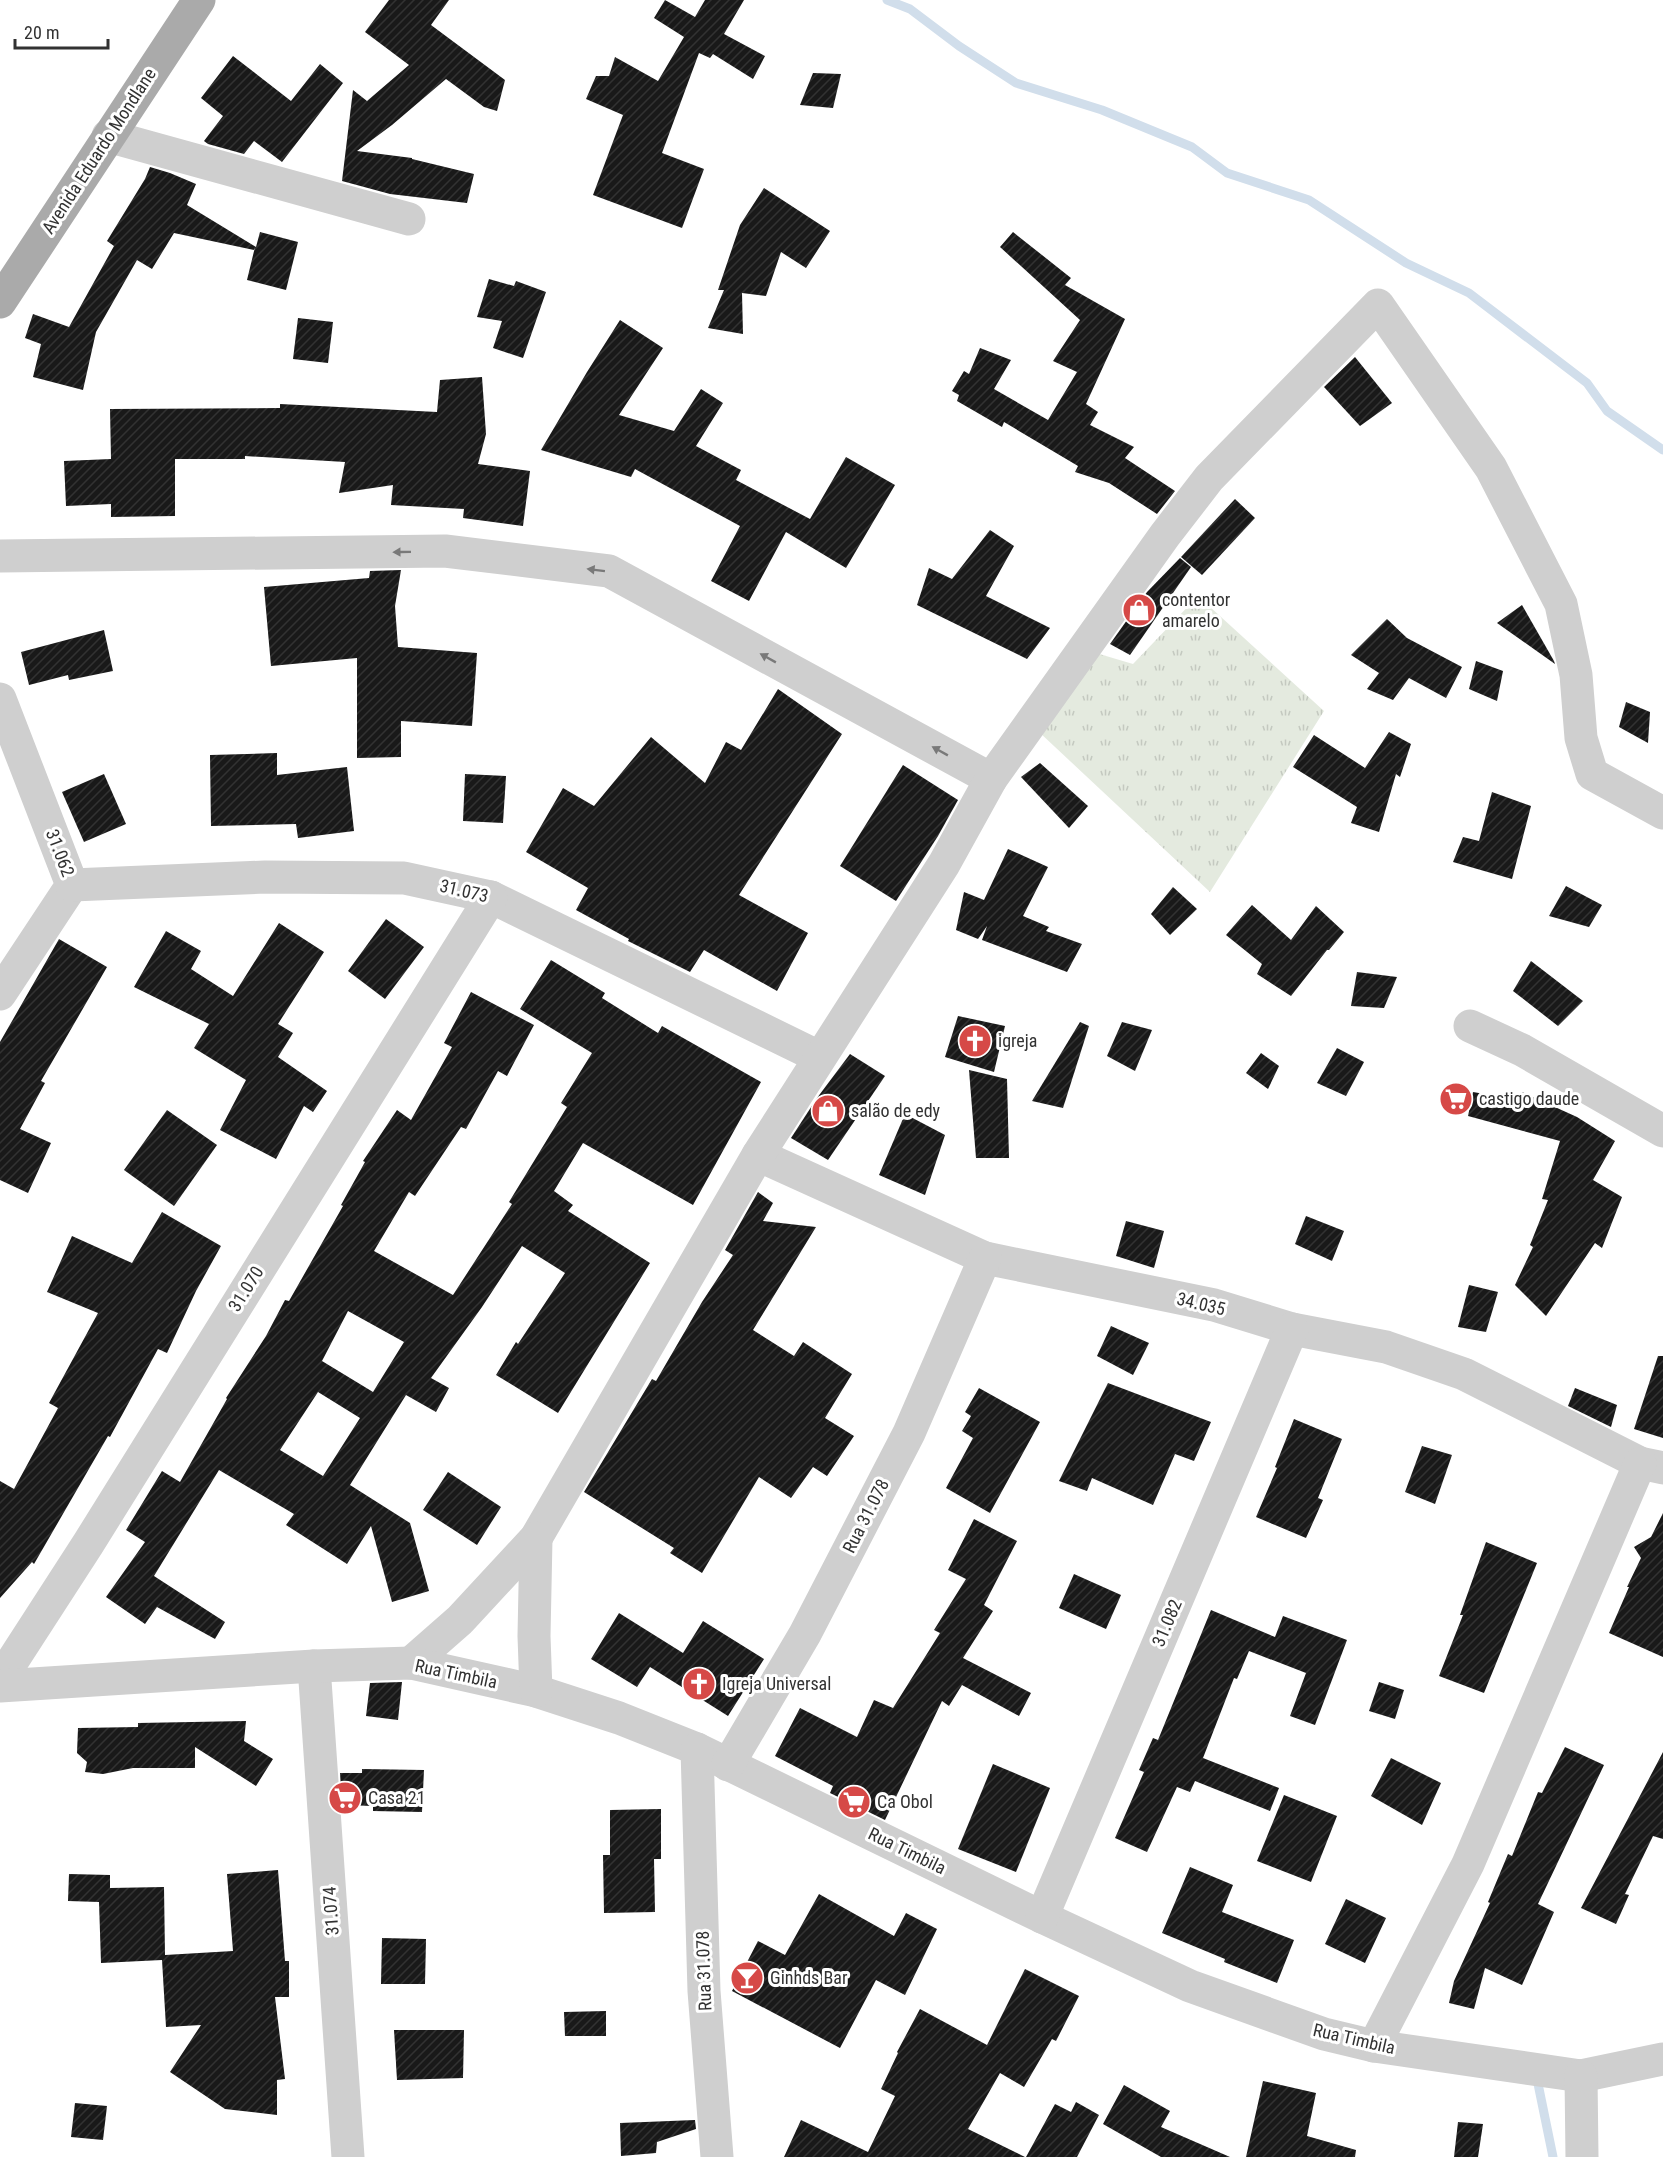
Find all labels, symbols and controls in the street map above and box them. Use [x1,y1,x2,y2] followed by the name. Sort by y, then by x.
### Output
[15,12,108,50] scale bar
[24,22,59,43] text: 20 m
[37,64,160,237] street label: Avenida Eduardo Mondlane
[392,547,411,557] one-way arrow
[586,565,605,574] one-way arrow
[1162,589,1231,631] place label: contentor amarelo
[1121,592,1157,628] shop icon: contentor amarelo
[760,653,777,663] one-way arrow
[931,746,948,756] one-way arrow
[42,826,79,880] street label: 31.062
[438,875,490,906] street label: 31.073
[957,1023,993,1059] church icon: igreja
[998,1030,1037,1051] place label: igreja
[1438,1081,1474,1117] supermarket icon: castigo daude
[1479,1088,1579,1109] place label: castigo daude
[810,1093,846,1129] shop icon: salão de edy
[851,1100,941,1121] place label: salão de edy
[224,1262,268,1315] street label: 31.070
[1175,1288,1228,1319] street label: 34.035
[838,1475,893,1556] street label: Rua 31.078
[1147,1596,1186,1650] street label: 31.082
[413,1655,499,1692] street label: Rua Timbila
[681,1666,717,1702] church icon: Igreja Universal
[722,1673,831,1694] place label: Igreja Universal
[327,1780,363,1816] supermarket icon: Casa 21
[836,1784,872,1820] supermarket icon: Ca Obol
[368,1787,426,1808] place label: Casa 21
[877,1791,933,1812] place label: Ca Obol
[865,1823,949,1878] street label: Rua Timbila
[318,1886,343,1936] street label: 31.074
[692,1931,715,2011] street label: Rua 31.078
[729,1960,765,1996] bar icon: Ginhds Bar
[770,1967,848,1988] place label: Ginhds Bar
[1311,2019,1397,2058] street label: Rua Timbila

